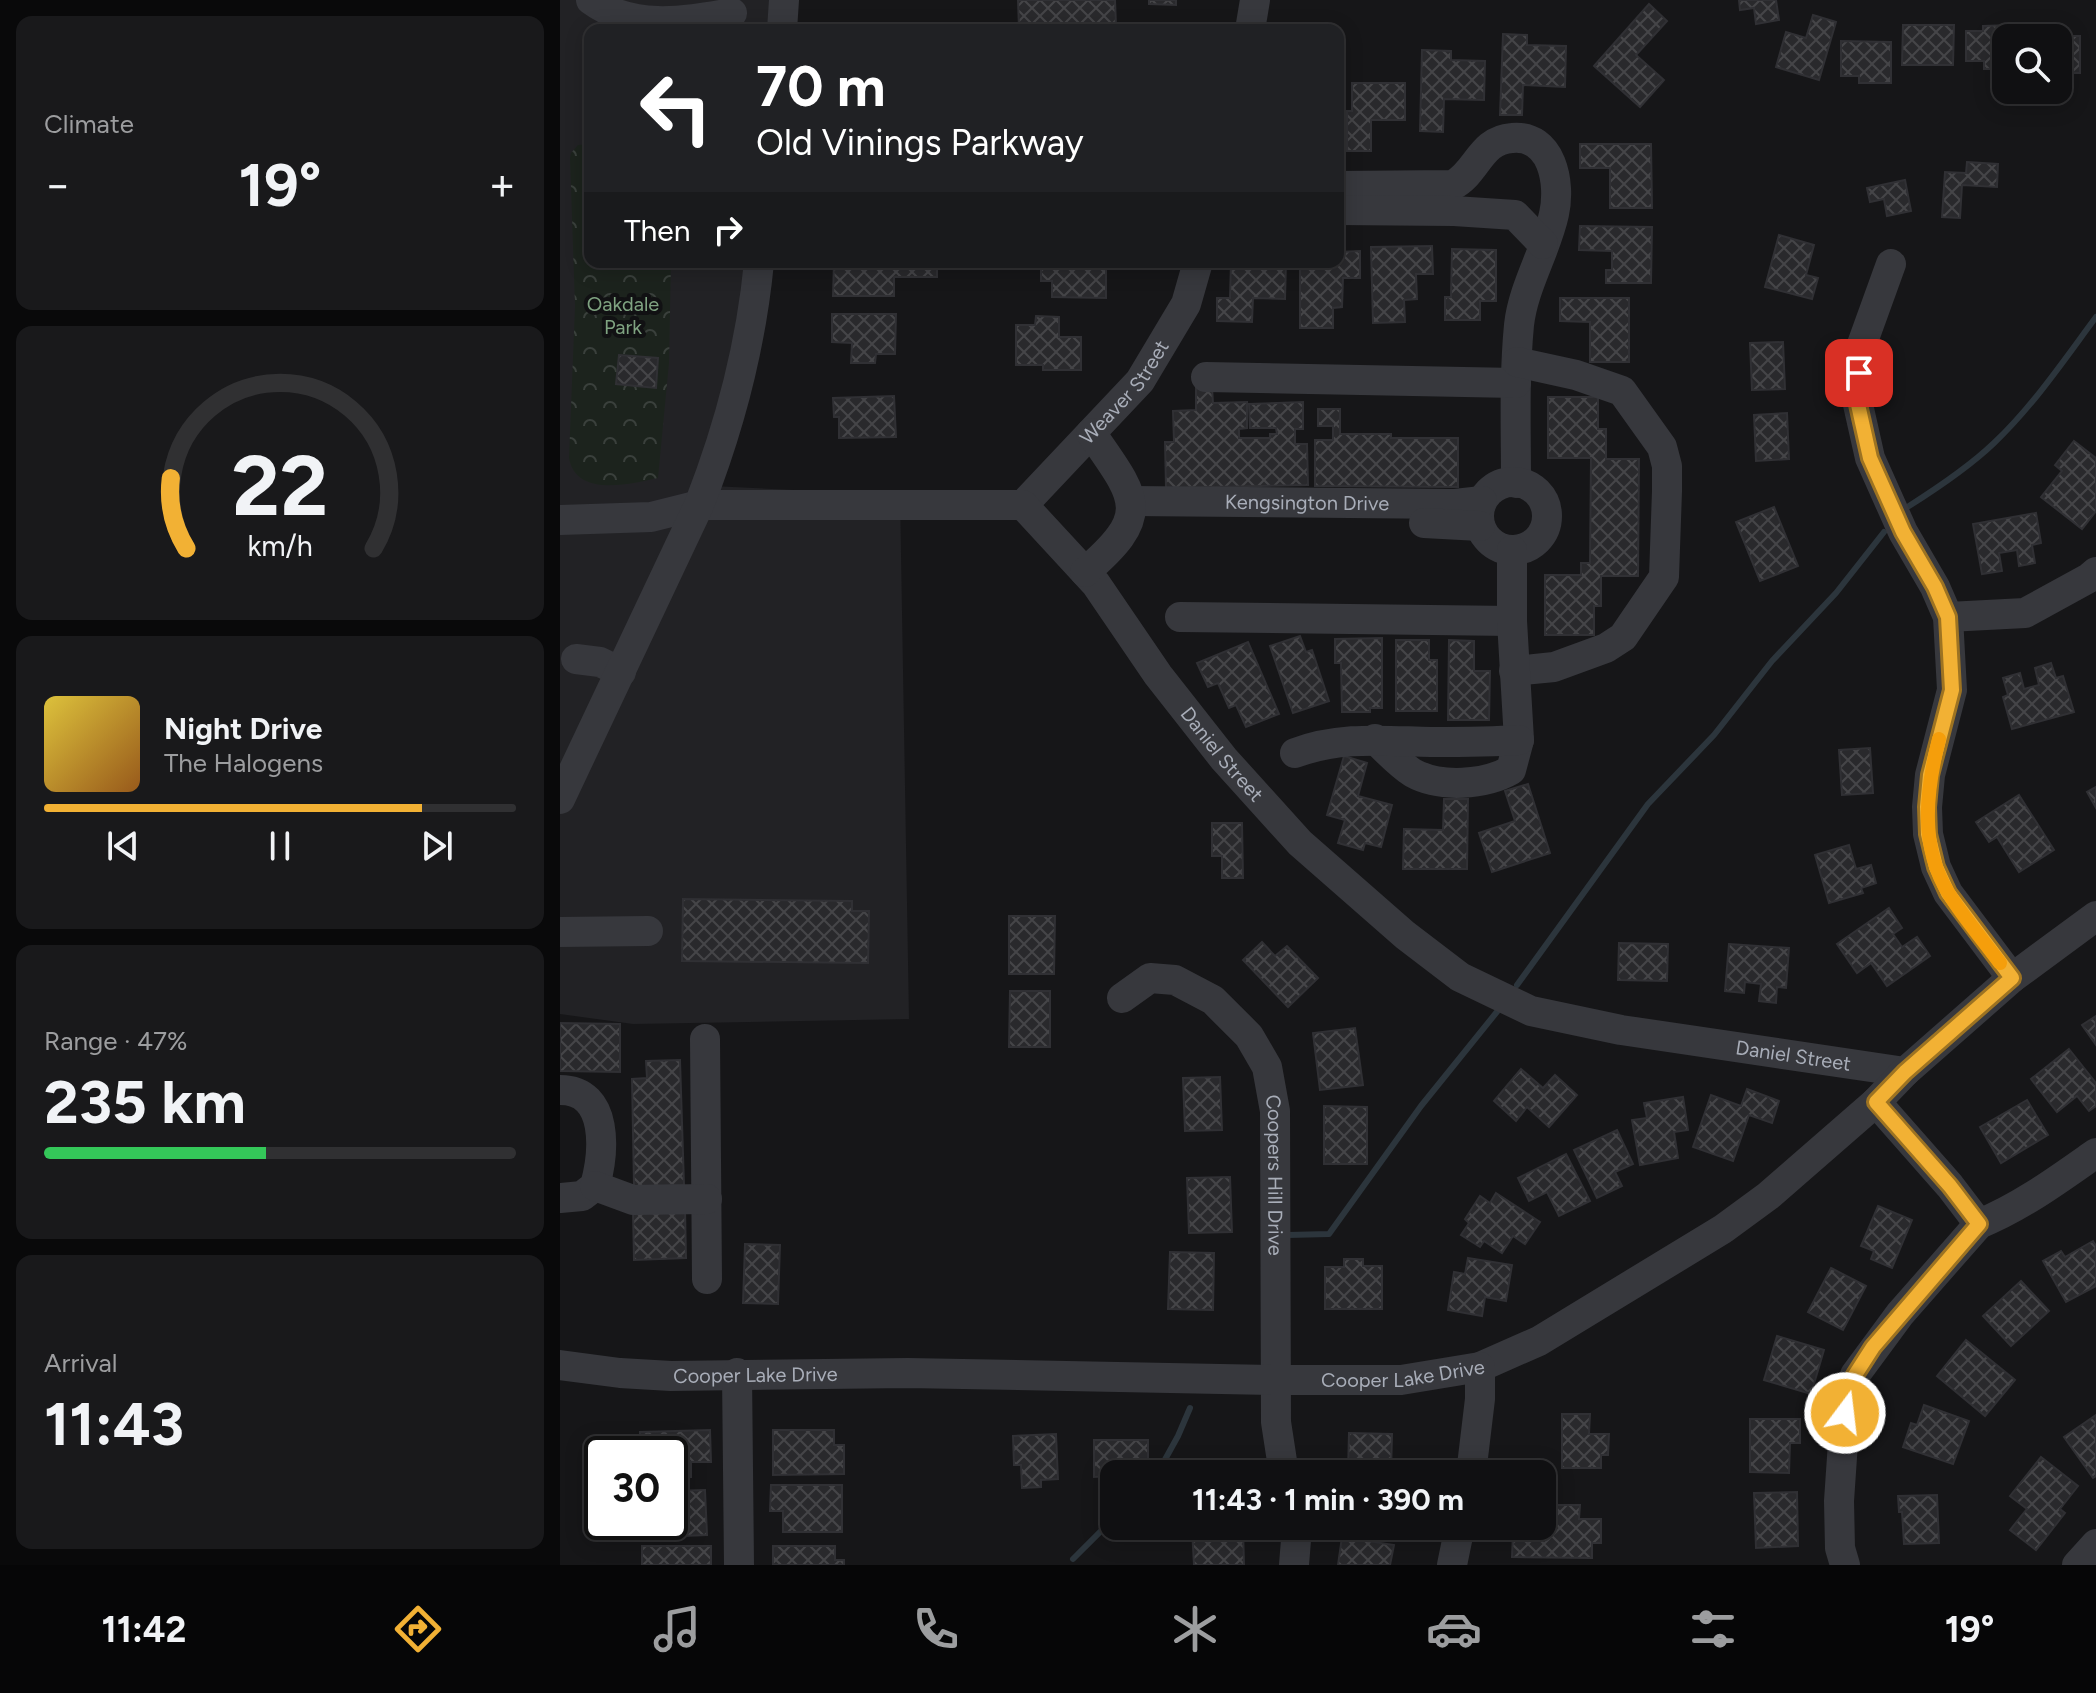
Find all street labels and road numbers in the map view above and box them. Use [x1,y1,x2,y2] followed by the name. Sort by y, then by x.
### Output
[1075,336,1174,449] street label: Weaver Street
[1225,490,1389,515] street label: Kengsington Drive
[1176,702,1268,806] street label: Daniel Street
[1734,1035,1852,1076] street label: Daniel Street
[1260,1093,1287,1256] street label: Coopers Hill Drive
[1321,1354,1486,1392] street label: Cooper Lake Drive
[673,1362,838,1388] street label: Cooper Lake Drive

